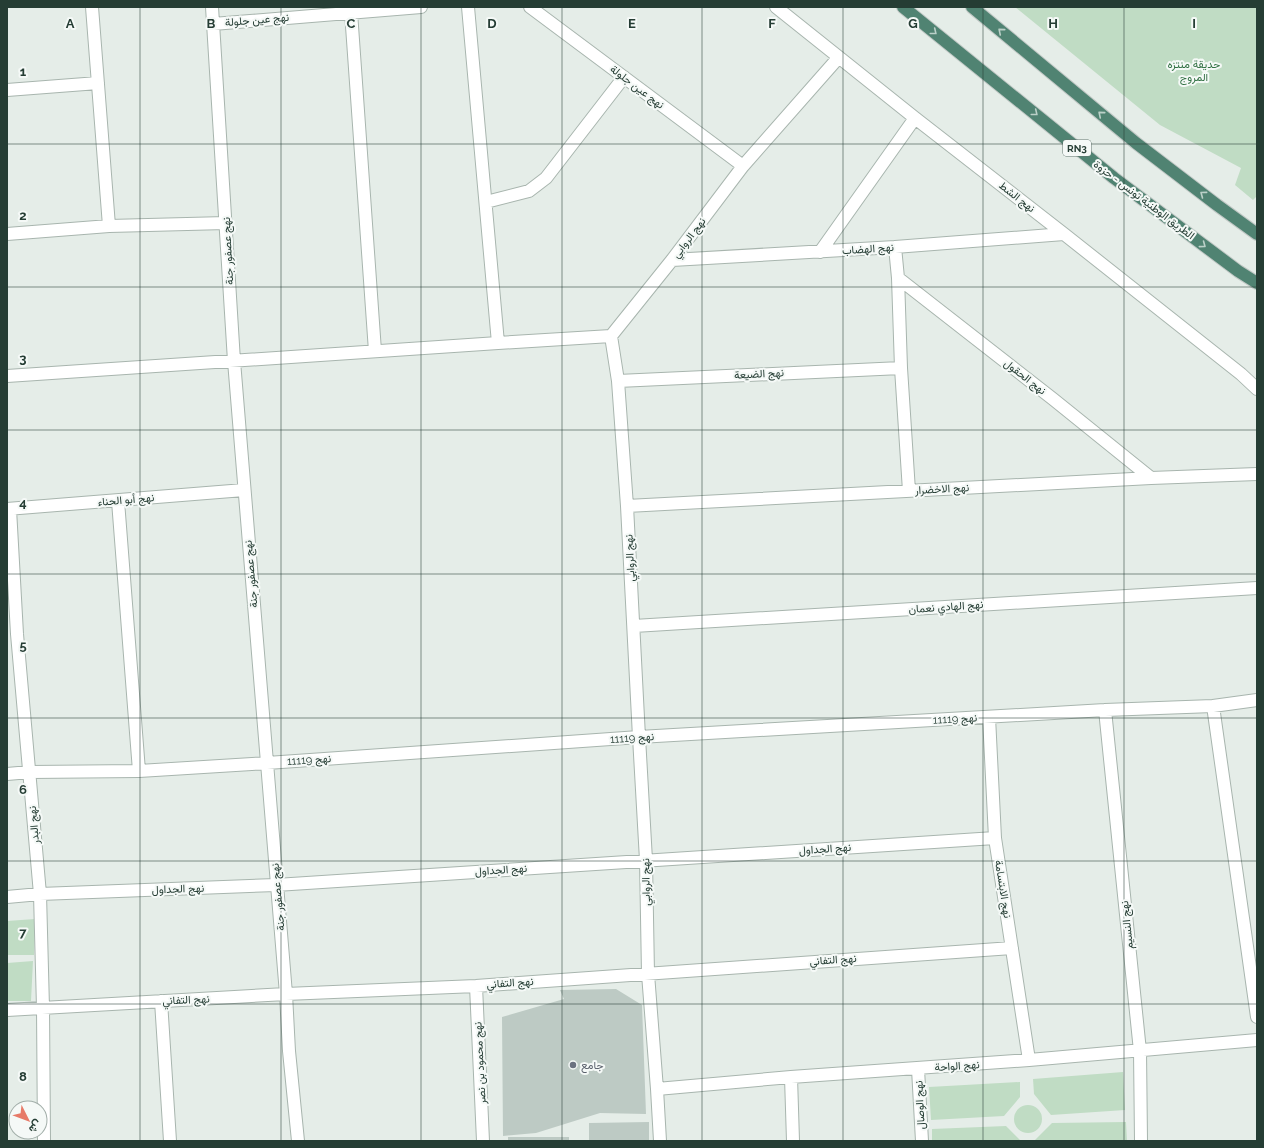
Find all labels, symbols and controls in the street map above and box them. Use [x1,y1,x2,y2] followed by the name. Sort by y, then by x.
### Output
[224,11,290,30] street label: نهج عين جلولة
[66,16,75,31] text: A
[207,16,216,31] text: B
[347,16,356,31] text: C
[487,16,497,31] text: D
[628,16,636,31] text: E
[768,16,776,31] text: F
[908,16,918,31] text: G
[1048,16,1058,31] text: H
[1192,16,1196,31] text: I
[929,27,936,34] one-way arrow
[998,28,1005,35] one-way arrow
[1168,58,1220,85] park label: حديقة منتزه المروج
[607,62,667,112] street label: نهج عين جلولة
[20,64,27,79] text: 1
[1030,109,1037,116] one-way arrow
[1098,112,1105,119] one-way arrow
[1063,140,1091,156] road number: RN3
[1091,158,1197,242] street label: الطريق الوطنية تونس - حزوة
[996,179,1038,216] street label: نهج الشط
[1200,192,1207,199] one-way arrow
[19,208,27,223] text: 2
[669,215,711,263] street label: نهج الروابي
[220,217,237,285] street label: نهج عصفور جنة
[1199,240,1206,247] one-way arrow
[842,241,895,258] street label: نهج الهضاب
[19,351,27,366] text: 3
[1001,357,1049,398] street label: نهج الحقول
[734,366,784,383] street label: نهج الضيعة
[913,481,970,498] street label: نهج الاخضرار
[97,491,155,510] street label: نهج أبو الحناء
[19,495,27,510] text: 4
[622,534,641,582] street label: نهج الروابي
[242,540,261,608] street label: نهج عصفور جنة
[908,598,984,619] street label: نهج الهادي نعمان
[19,638,27,653] text: 5
[933,711,978,728] street label: نهج 11119
[609,730,655,747] street label: نهج 11119
[286,752,332,769] street label: نهج 11119
[19,782,27,797] text: 6
[26,805,43,846] street label: نهج البدر
[798,841,852,858] street label: نهج الجداول
[639,858,656,906] street label: نهج الروابي
[991,859,1014,919] street label: نهج الابتسامة
[474,862,528,879] street label: نهج الجداول
[269,863,288,931] street label: نهج عصفور جنة
[152,882,205,897] street label: نهج الجداول
[1118,900,1137,950] street label: نهج النسيم
[19,925,27,940] text: 7
[809,952,857,971] street label: نهج التفاني
[486,975,534,994] street label: نهج التفاني
[162,992,210,1011] street label: نهج التفاني
[471,1021,490,1106] street label: نهج محمود بن نصر
[934,1058,980,1075] street label: نهج الواحة
[581,1059,604,1073] place label: جامع
[568,1060,578,1070] marker: جامع
[19,1069,27,1084] text: 8
[912,1080,929,1130] street label: نهج الوصال
[8,1100,48,1140] north arrow
[26,1117,44,1136] text: ش

